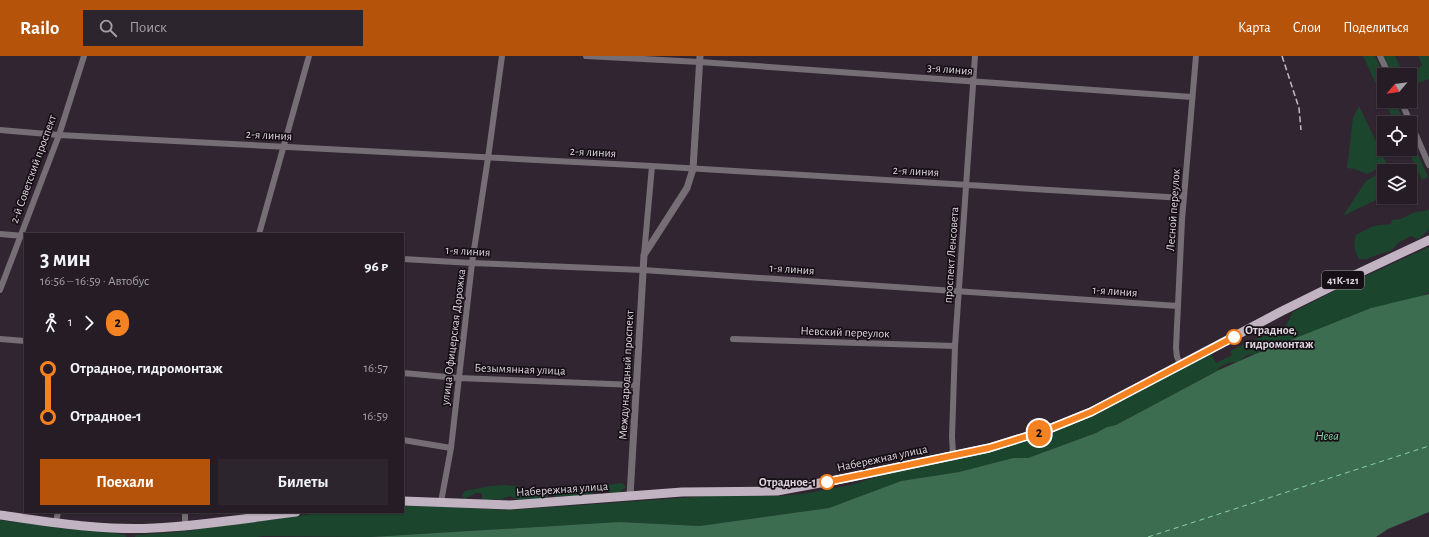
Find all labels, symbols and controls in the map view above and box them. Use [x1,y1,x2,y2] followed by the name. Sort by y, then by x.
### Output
[83,10,363,46] search box
[97,17,119,39] icon: search
[20,19,59,38] text: Railo
[129,20,167,35] text: Поиск
[1238,21,1271,35] text: Карта
[1293,21,1321,35] text: Слои
[1343,21,1409,35] text: Поделиться
[927,61,973,77] street label: 3-я линия
[1377,68,1417,108] north arrow
[1377,68,1417,204] map controls
[8,113,58,225] street label: 2-й Советский проспект
[1377,116,1417,156] button: locate
[245,128,293,142] street label: 2-я линия
[569,145,617,159] street label: 2-я линия
[892,164,940,178] street label: 2-я линия
[1377,164,1417,204] button: layers
[1164,168,1183,252] street label: Лесной переулок
[942,206,960,304] street label: проспект Ленсовета
[445,244,491,258] street label: 1-я линия
[40,248,91,270] text: 3 мин
[364,259,388,274] text: 96 ₽
[769,261,815,277] street label: 1-я линия
[439,268,468,407] street label: улица Офицерская Дорожка
[1322,271,1364,289] road number: 41К-121
[40,275,149,288] text: 16:56 – 16:59 · Автобус
[1092,283,1138,299] street label: 1-я линия
[617,309,636,440] street label: Международный проспект
[40,312,62,334] icon: walk
[78,312,100,334] icon: forward
[68,316,72,329] text: 1
[114,316,121,330] text: 2
[800,324,890,341] street label: Невский переулок
[1245,324,1314,350] place label: Отрадное, гидромонтаж
[1226,329,1242,345] marker: Отрадное, гидромонтаж
[70,361,223,376] text: Отрадное, гидромонтаж
[474,361,566,378] street label: Безымянная улица
[364,362,388,375] text: 16:57
[70,409,142,424] text: Отрадное-1
[363,410,388,423] text: 16:59
[1026,420,1052,446] line badge: 2
[1036,426,1042,440] text: 2
[1315,430,1339,443] water label: Нева
[836,442,929,474] street label: Набережная улица
[40,459,210,505] button: Поехали
[218,459,388,505] button: Билеты
[819,474,835,490] marker: Отрадное-1
[759,476,816,488] place label: Отрадное-1
[515,480,609,499] street label: Набережная улица

